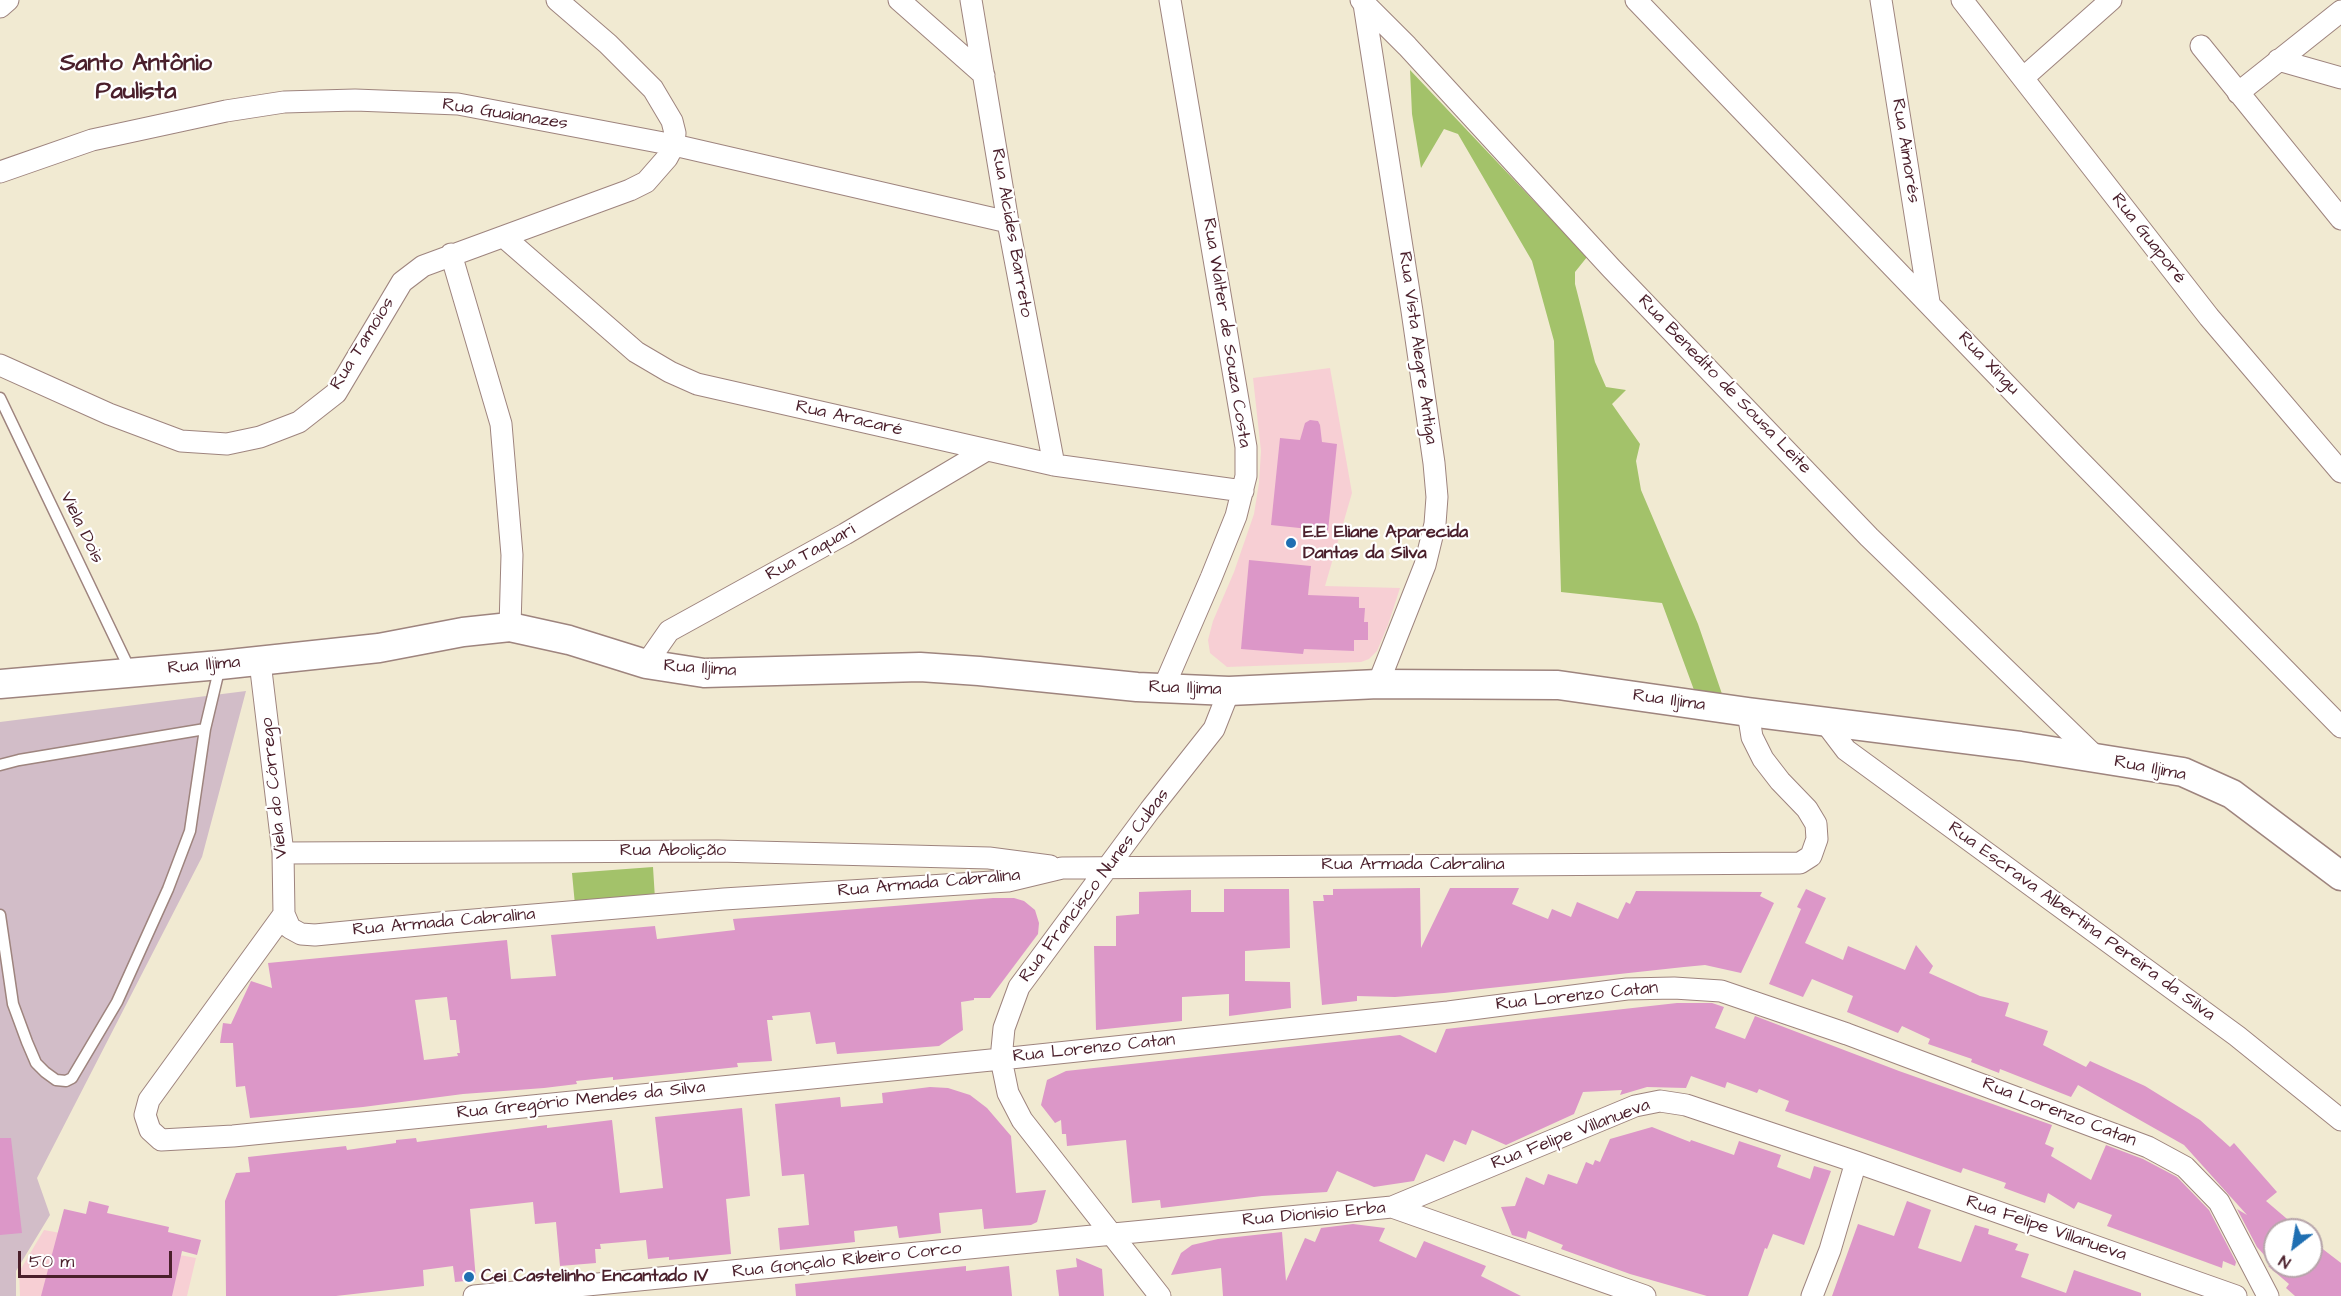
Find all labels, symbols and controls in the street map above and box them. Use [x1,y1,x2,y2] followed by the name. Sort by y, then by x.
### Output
[60,51,212,107] district label: Santo Antônio Paulista
[441,94,569,136] street label: Rua Guaianazes
[1886,97,1924,205] street label: Rua Aimorés
[986,147,1036,319] street label: Rua Alcides Barreto
[2106,189,2190,289] street label: Rua Guaporé
[1197,217,1255,449] street label: Rua Walter de Souza Costa
[1393,250,1441,446] street label: Rua Vista Alegre Antiga
[1633,291,1815,479] street label: Rua Benedito de Sousa Leite
[326,294,400,394] street label: Rua Tamoios
[1953,328,2023,400] street label: Rua Xingu
[793,396,905,442] street label: Rua Aracaré
[55,489,107,567] street label: Viela Dois
[763,520,859,586] street label: Rua Taquari
[1303,522,1468,564] place label: E.E Eliane Aparecida Dantas da Silva
[1284,536,1298,550] marker: E.E Eliane Aparecida Dantas da Silva
[167,652,241,680] street label: Rua Iljima
[663,656,737,682] street label: Rua Iljima
[1148,677,1222,701] street label: Rua Iljima
[1631,685,1707,717] street label: Rua Iljima
[257,717,293,859] street label: Viela do Córrego
[2112,751,2188,787] street label: Rua Iljima
[1015,785,1175,987] street label: Rua Francisco Nunes Cubas
[1943,818,2219,1026] street label: Rua Escrava Albertina Pereira da Silva
[620,840,726,862] street label: Rua Abolição
[1321,854,1505,876] street label: Rua Armada Cabralina
[837,865,1021,903] street label: Rua Armada Cabralina
[352,904,536,942] street label: Rua Armada Cabralina
[1495,978,1659,1016] street label: Rua Lorenzo Catan
[1012,1030,1176,1068] street label: Rua Lorenzo Catan
[1979,1074,2139,1152] street label: Rua Lorenzo Catan
[456,1077,706,1125] street label: Rua Gregório Mendes da Silva
[1489,1095,1653,1175] street label: Rua Felipe Villanueva
[1963,1191,2129,1267] street label: Rua Felipe Villanueva
[1242,1198,1386,1232] street label: Rua Dionisio Erba
[2263,1218,2323,1278] north arrow
[731,1238,963,1284] street label: Rua Gonçalo Ribeiro Corco
[21,1239,176,1277] scale bar
[29,1249,74,1274] text: 50 m
[2275,1250,2295,1274] text: N
[481,1266,708,1288] place label: Cei Castelinho Encantado IV
[462,1270,476,1284] marker: Cei Castelinho Encantado IV

